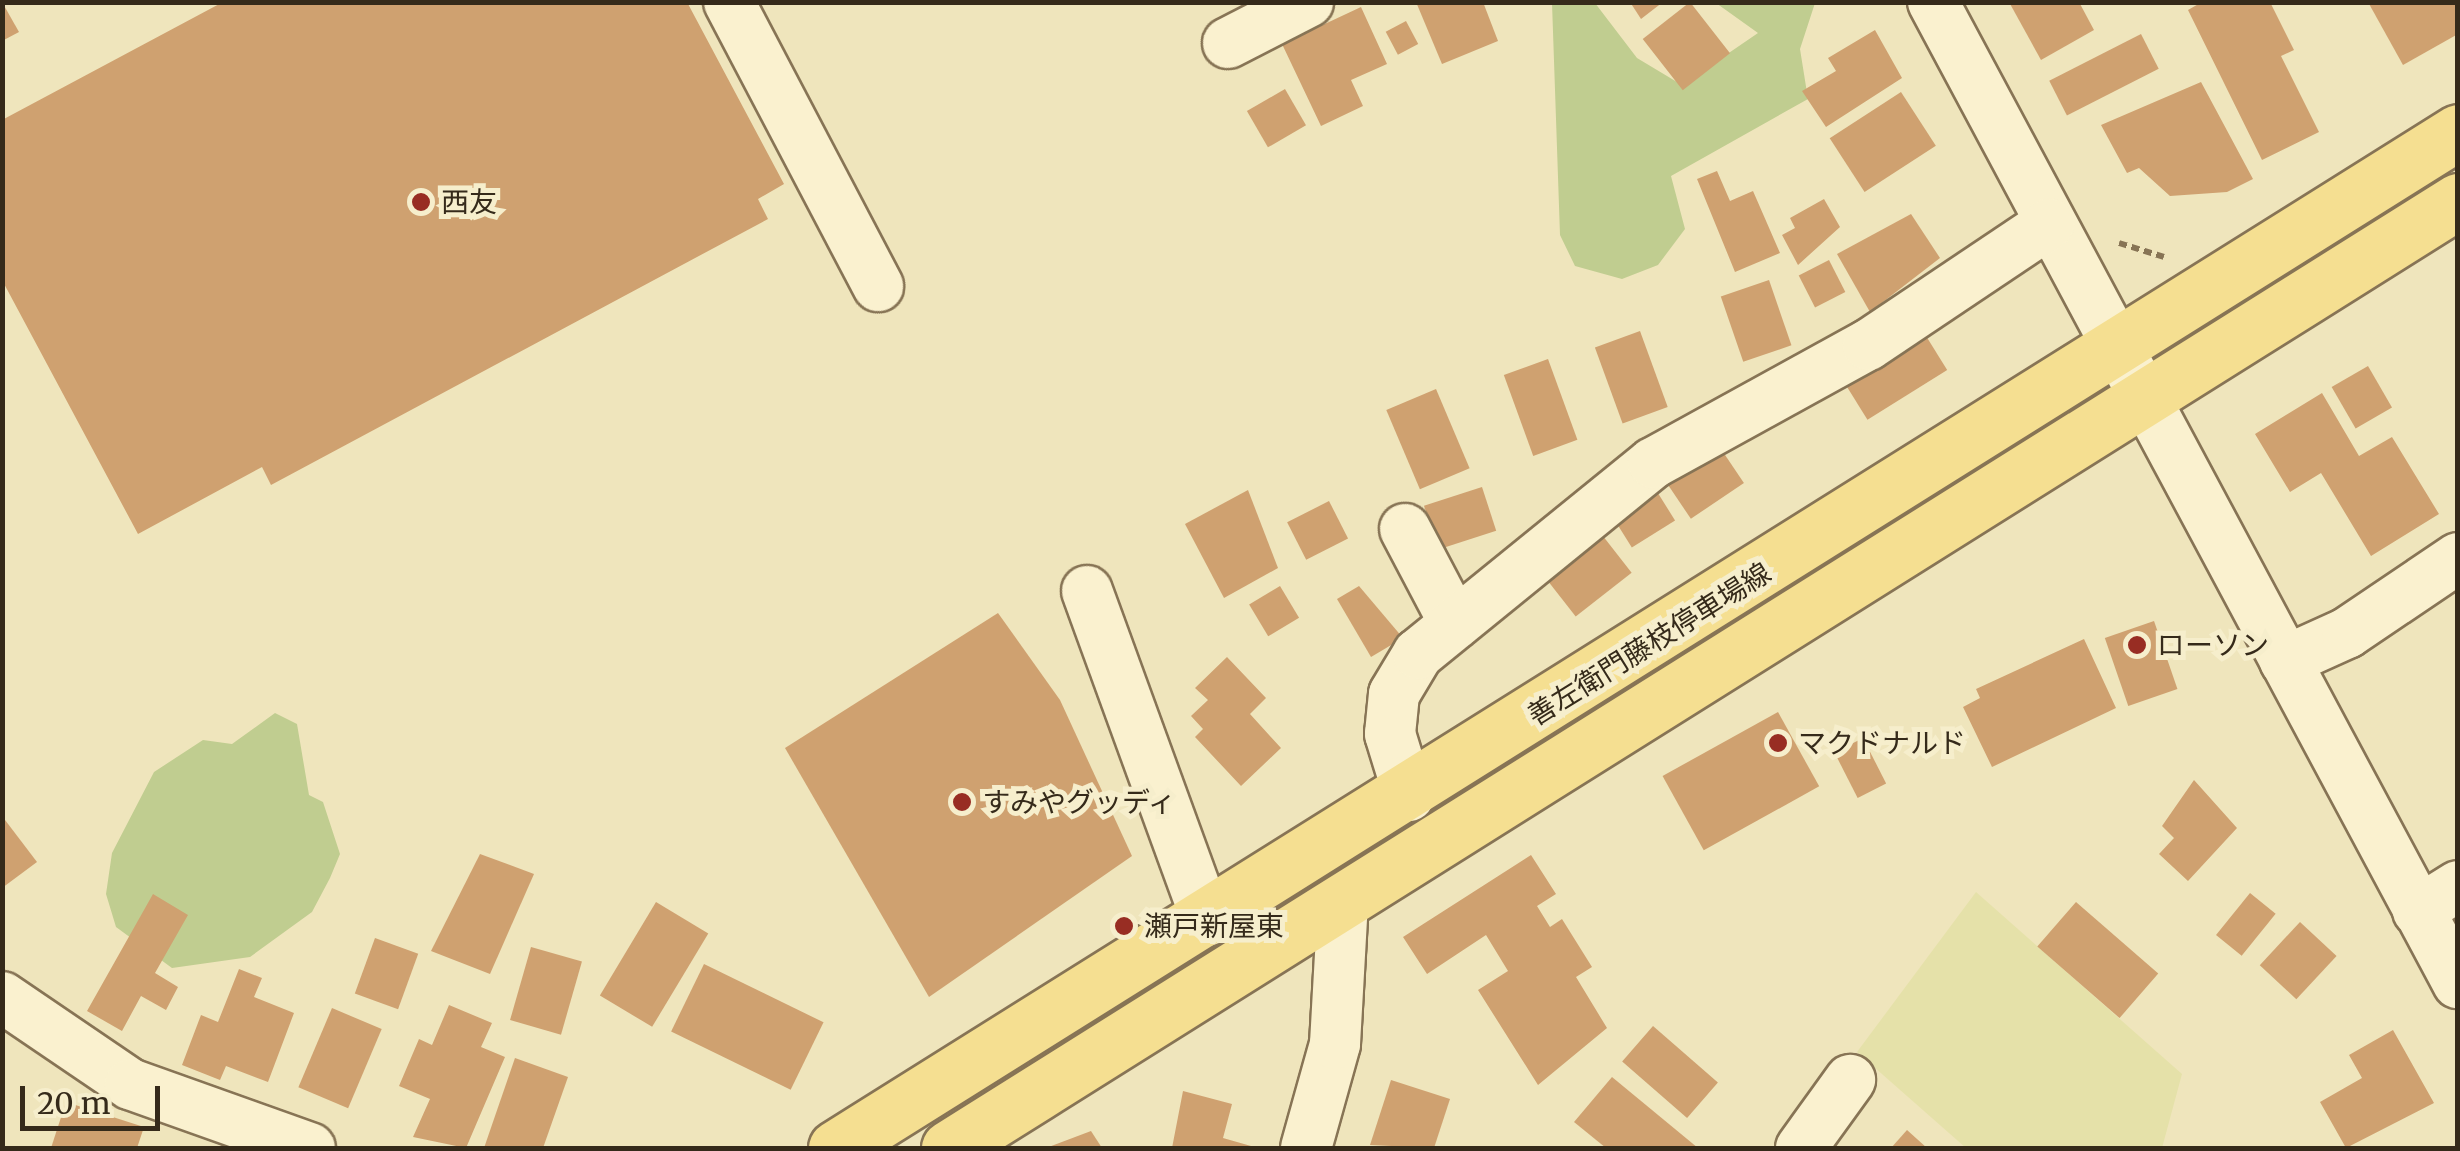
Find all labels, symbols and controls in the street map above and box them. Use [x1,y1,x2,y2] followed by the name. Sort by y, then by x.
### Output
[441,185,497,219] place label: 西友
[410,191,432,213] marker: 西友
[1521,556,1777,732] street label: 善左衛門藤枝停車場線
[2157,628,2269,662] place label: ローソン
[2126,634,2148,656] marker: ローソン
[1798,726,1966,760] place label: マクドナルド
[1767,732,1789,754] marker: マクドナルド
[982,785,1178,819] place label: すみやグッディ
[951,791,973,813] marker: すみやグッディ
[1144,909,1284,943] place label: 瀬戸新屋東
[1113,915,1135,937] marker: 瀬戸新屋東
[25,1066,165,1128] scale bar
[37,1084,110,1122] text: 20 m

